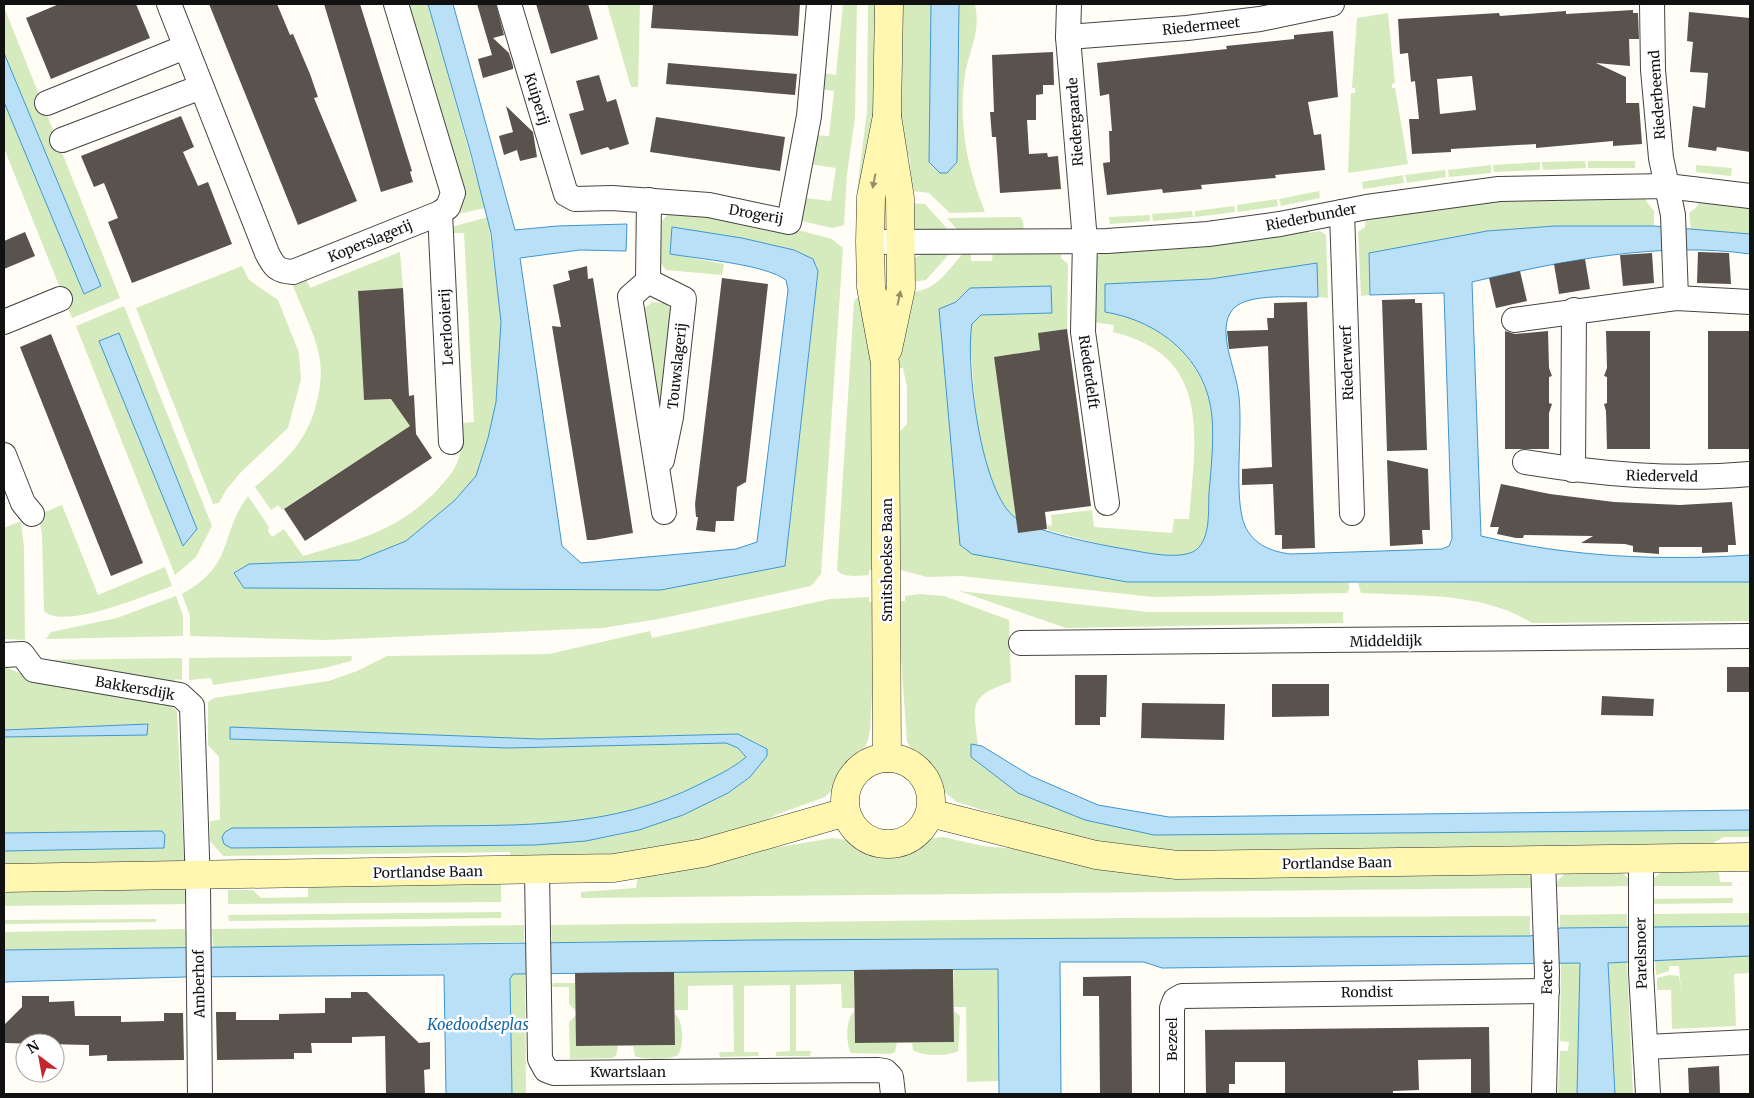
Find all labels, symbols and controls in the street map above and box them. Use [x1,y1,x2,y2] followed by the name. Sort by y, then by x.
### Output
[1161,13,1241,39] street label: Riedermeet
[1645,49,1669,140] street label: Riederbeemd
[521,71,553,127] street label: Kuiperij
[1063,77,1087,167] street label: Riedergaarde
[870,173,878,188] one-way arrow
[1264,199,1358,235] street label: Riederbunder
[727,200,785,228] street label: Drogerij
[325,216,415,266] street label: Koperslagerij
[435,288,457,366] street label: Leerlooierij
[895,290,903,305] one-way arrow
[663,322,691,410] street label: Touwslagerij
[1337,325,1357,401] street label: Riederwerf
[1075,334,1103,411] street label: Riederdelft
[1626,466,1699,486] street label: Riederveld
[878,498,896,622] street label: Smitshoekse Baan
[1350,631,1423,651] street label: Middeldijk
[94,672,176,704] street label: Bakkersdijk
[1282,853,1392,873] street label: Portlandse Baan
[373,862,483,882] street label: Portlandse Baan
[1631,917,1651,989] street label: Parelsnoer
[189,949,209,1019] street label: Amberhof
[1538,959,1556,995] street label: Facet
[1341,983,1394,1001] street label: Rondist
[426,1015,529,1034] water label: Koedoodseplas
[1163,1016,1181,1061] street label: Bezeel
[15,1033,65,1083] north arrow
[24,1036,43,1058] text: N
[590,1063,666,1081] street label: Kwartslaan

